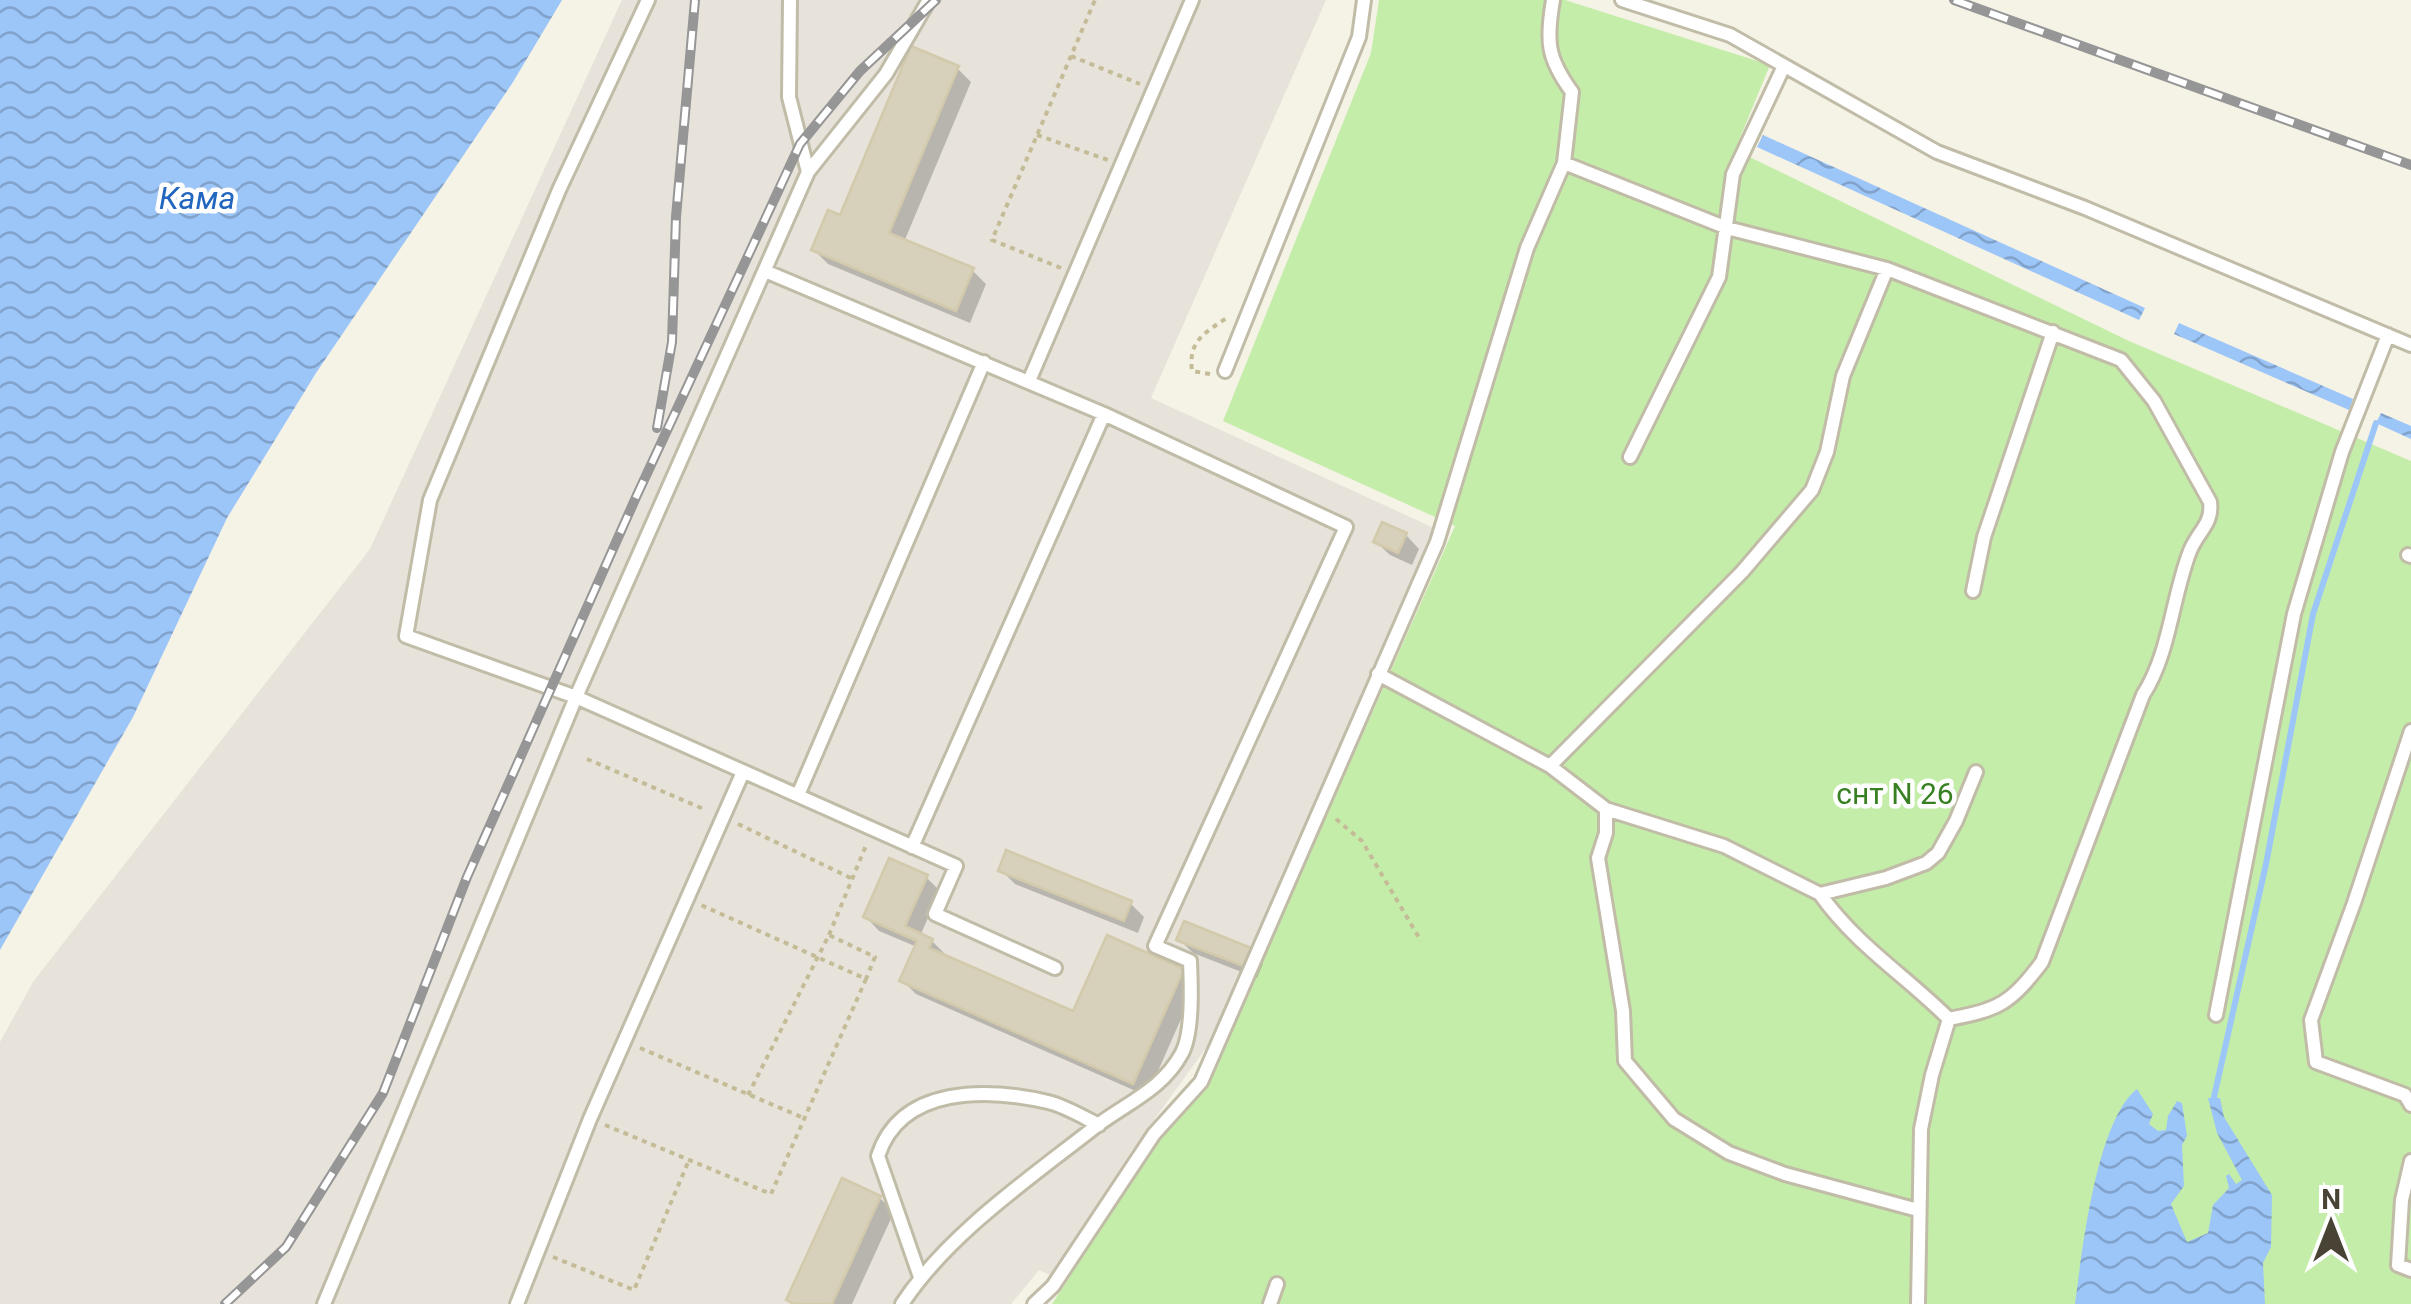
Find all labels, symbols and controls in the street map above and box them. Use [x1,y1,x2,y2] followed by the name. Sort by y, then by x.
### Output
[159,179,235,217] water label: Кама
[1836,776,1954,811] park label: снт N 26
[2281,1174,2381,1274] north arrow
[2321,1183,2341,1216] text: N

